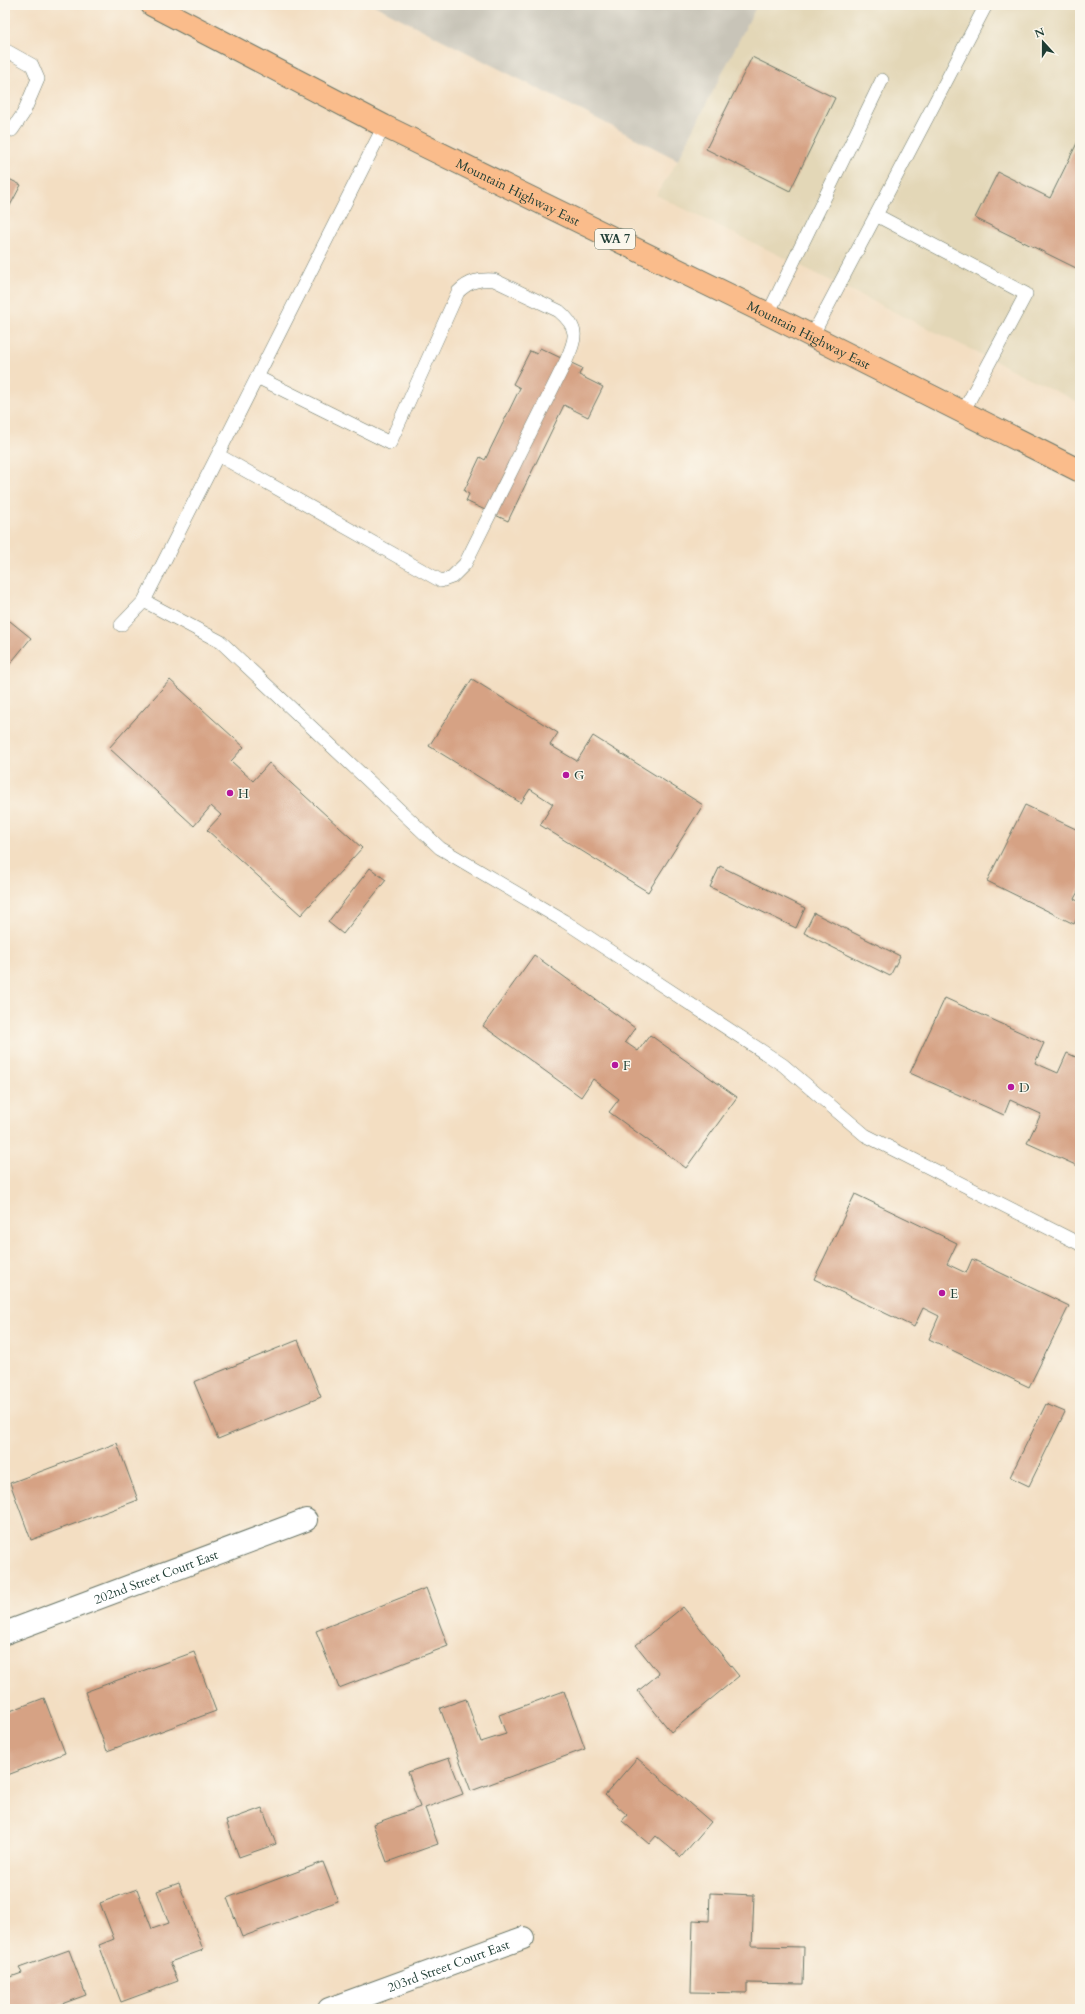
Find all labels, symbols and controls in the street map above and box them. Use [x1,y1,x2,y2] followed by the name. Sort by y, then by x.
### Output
[1023,22,1063,62] north arrow
[1032,24,1047,42] text: N
[453,155,583,230] street label: Mountain Highway East
[595,229,635,249] road number: WA 7
[744,297,873,374] street label: Mountain Highway East
[574,767,584,785] place label: G
[561,770,571,780] marker: G
[238,785,249,803] place label: H
[225,788,235,798] marker: H
[623,1057,630,1075] place label: F
[610,1060,620,1070] marker: F
[1019,1079,1030,1097] place label: D
[1006,1082,1016,1092] marker: D
[950,1285,958,1303] place label: E
[937,1288,947,1298] marker: E
[91,1546,221,1609] street label: 202nd Street Court East
[385,1936,512,1997] street label: 203rd Street Court East

